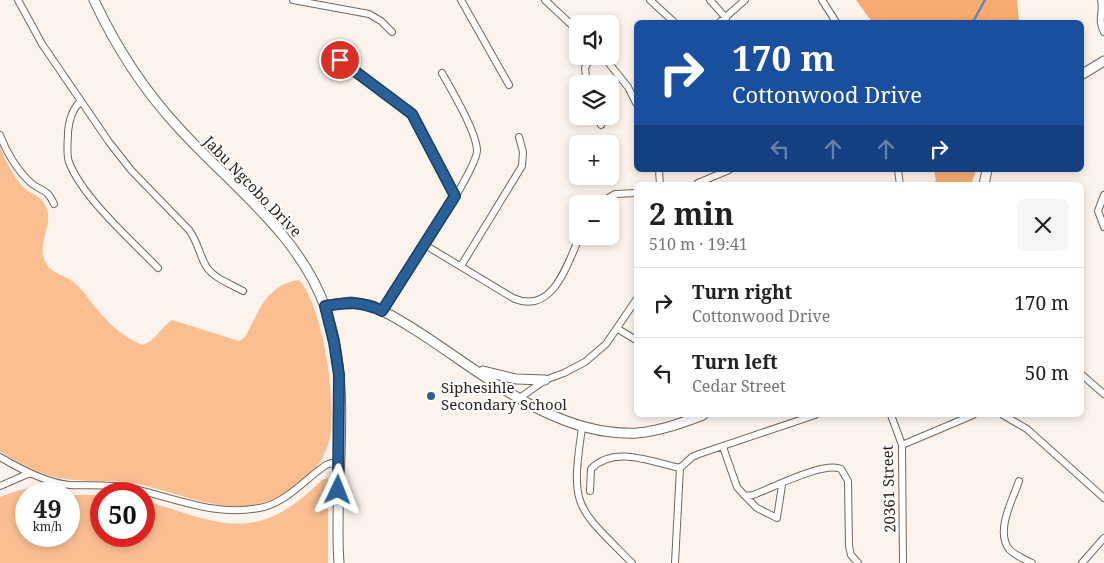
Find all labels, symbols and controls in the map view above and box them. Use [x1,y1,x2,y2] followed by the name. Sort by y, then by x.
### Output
[569,15,619,245] map controls
[569,15,619,65] button: sound
[732,34,835,81] text: 170 m
[319,39,361,81] pin
[649,40,714,105] icon: right
[326,46,354,74] icon: arrive
[569,75,619,125] button: layers
[732,79,922,109] text: Cottonwood Drive
[199,130,306,241] street label: Jabu Ngcobo Drive
[569,135,619,185] button: +
[766,135,794,163] icon: left
[819,135,847,163] icon: ahead
[872,135,900,163] icon: ahead
[925,135,953,163] icon: right
[649,193,734,234] text: 2 min
[569,195,619,245] button: −
[1017,199,1069,251] button: close
[649,233,748,255] text: 510 m · 19:41
[692,279,792,305] text: Turn right
[649,289,677,317] icon: right
[1014,290,1069,316] text: 170 m
[692,305,830,327] text: Cottonwood Drive
[692,349,778,375] text: Turn left
[649,359,677,387] icon: left
[1025,360,1069,386] text: 50 m
[692,375,786,397] text: Cedar Street
[441,377,567,414] place label: Siphesihle Secondary School
[425,390,437,402] marker: Siphesihle Secondary School
[876,445,900,533] street label: 20361 Street
[311,463,363,515] position arrow
[90,482,155,547] speed limit sign: 50
[33,491,62,525] text: 49
[33,518,62,535] text: km/h

